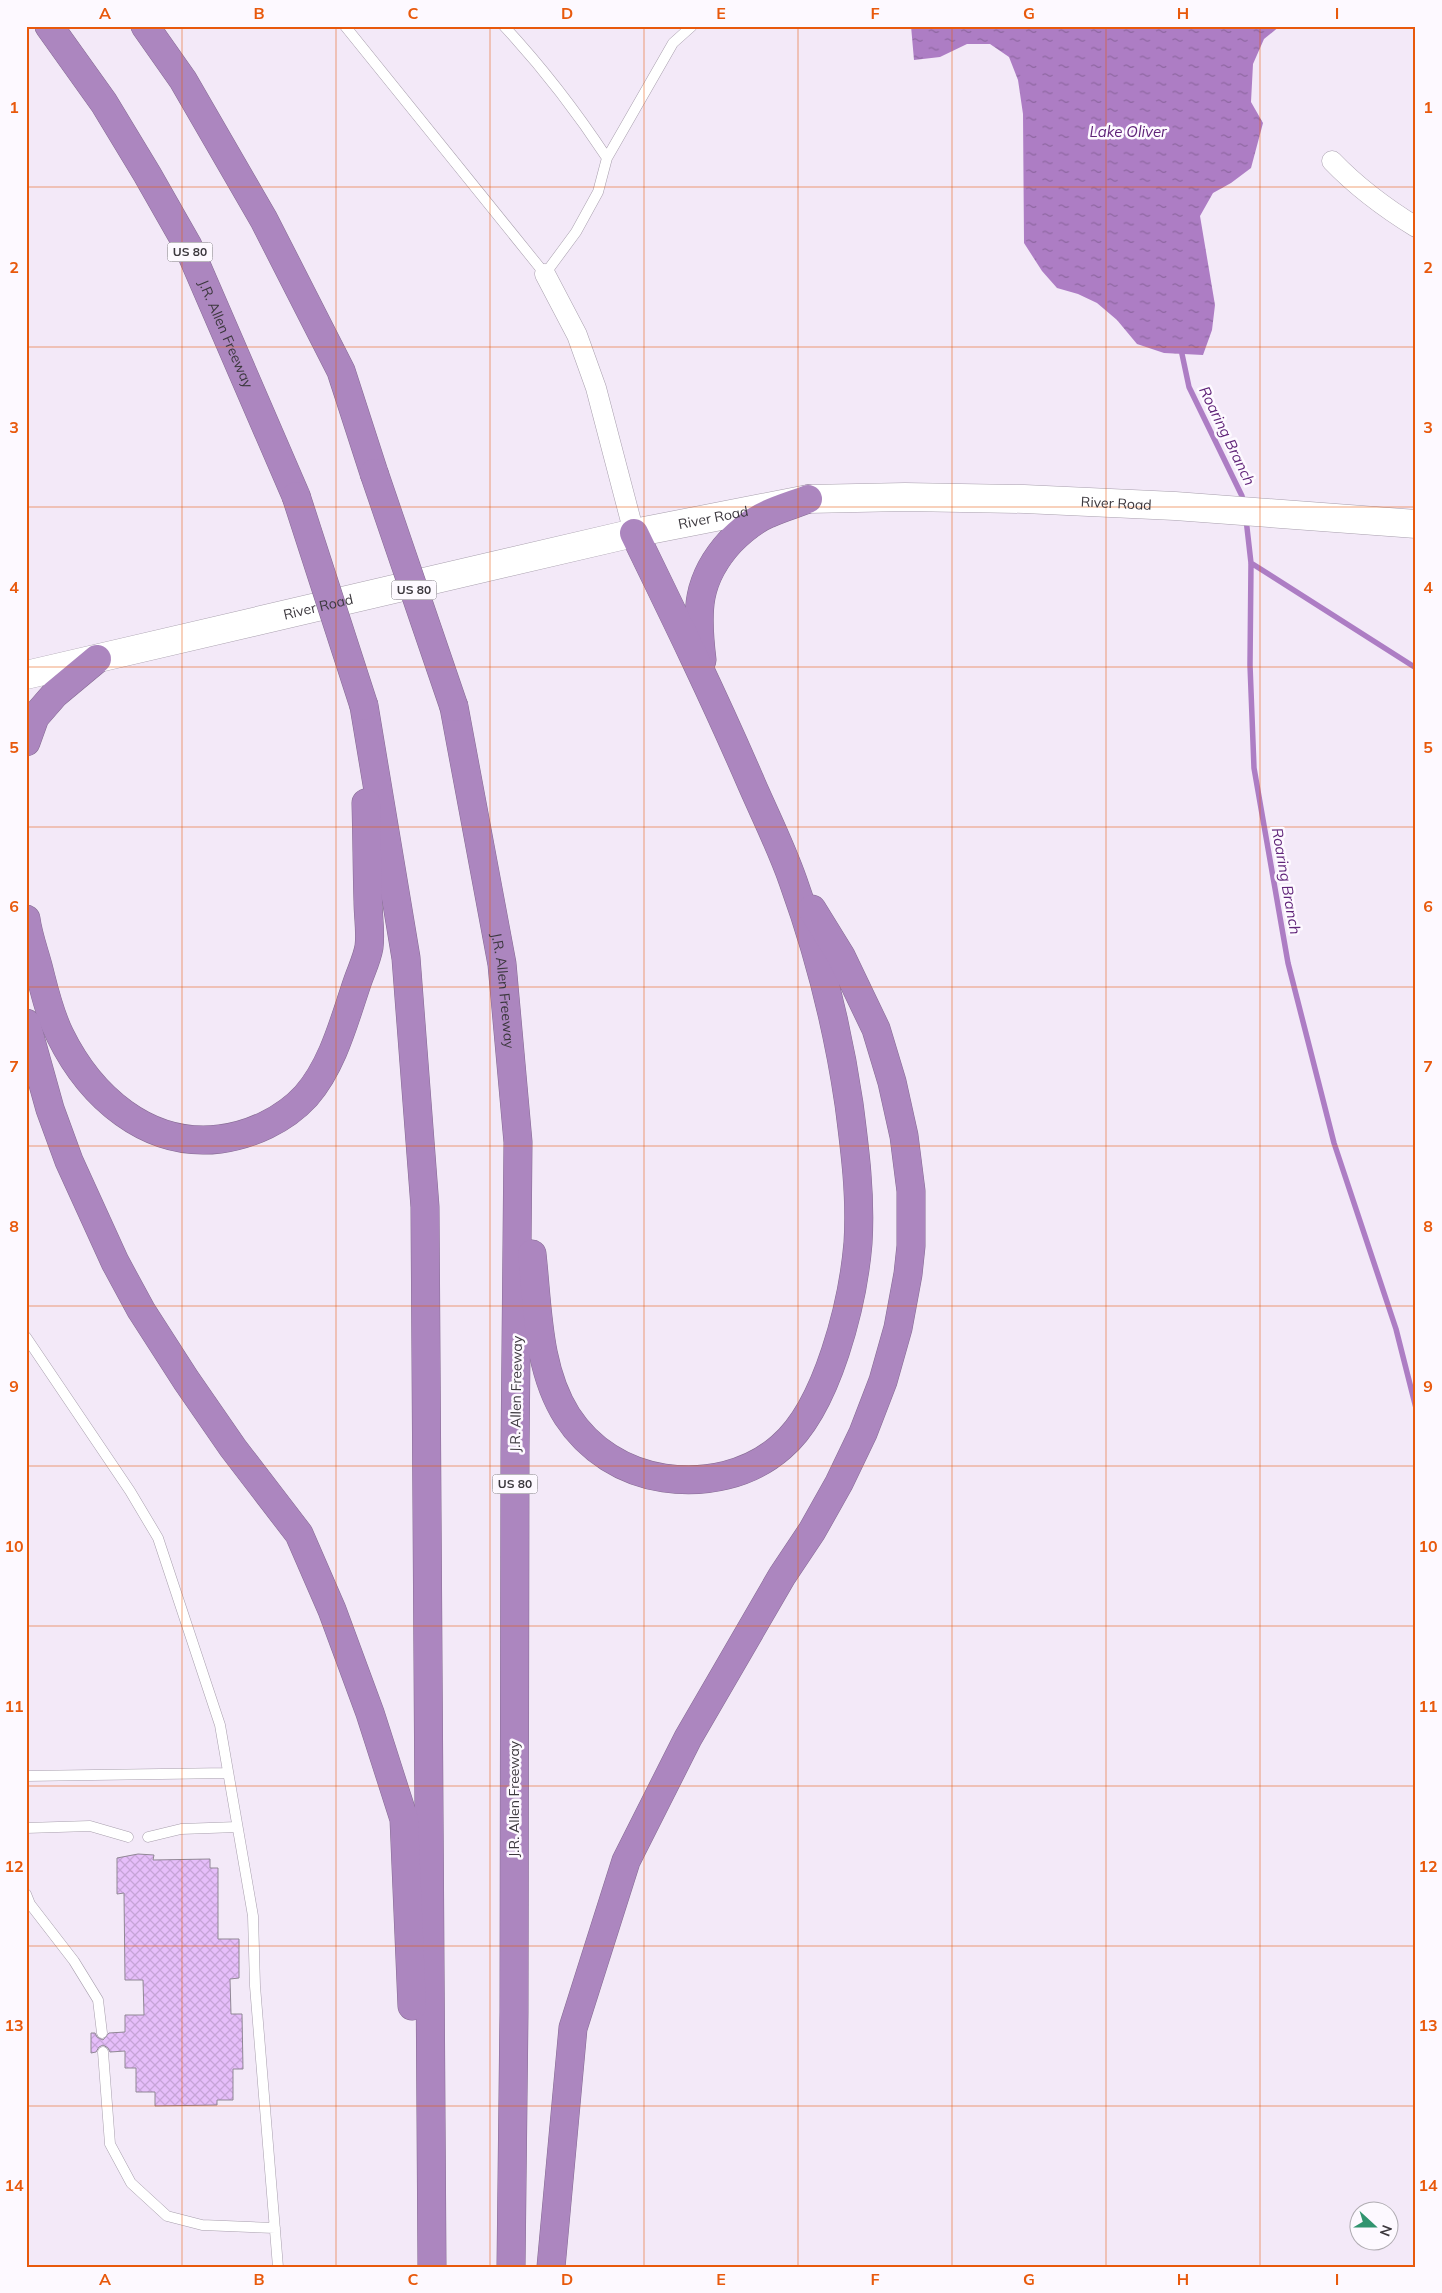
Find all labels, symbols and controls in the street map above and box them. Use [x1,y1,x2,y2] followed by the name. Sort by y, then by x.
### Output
[99,3,111,23] text: A
[253,3,265,23] text: B
[408,3,419,23] text: C
[561,3,573,23] text: D
[716,3,726,23] text: E
[870,3,880,23] text: F
[1023,3,1035,23] text: G
[1177,3,1189,23] text: H
[1335,3,1339,23] text: I
[9,97,19,117] text: 1
[1423,97,1433,117] text: 1
[1090,122,1167,141] water label: Lake Oliver
[168,242,212,262] road number: US 80
[9,257,19,277] text: 2
[1423,257,1433,277] text: 2
[195,277,257,391] street label: J.R. Allen Freeway
[1195,383,1260,489] water label: Roaring Branch
[9,417,19,437] text: 3
[1423,417,1433,437] text: 3
[1080,493,1152,514] street label: River Road
[677,502,750,533] street label: River Road
[9,577,19,597] text: 4
[1423,577,1433,597] text: 4
[392,580,436,600] road number: US 80
[281,590,355,624] street label: River Road
[9,737,19,757] text: 5
[1423,737,1433,757] text: 5
[1268,826,1305,936] water label: Roaring Branch
[9,896,19,916] text: 6
[1423,896,1433,916] text: 6
[487,931,519,1050] street label: J.R. Allen Freeway
[9,1056,19,1076] text: 7
[1423,1056,1433,1076] text: 7
[9,1216,19,1236] text: 8
[1423,1216,1433,1236] text: 8
[506,1335,526,1452] street label: J.R. Allen Freeway
[9,1376,19,1396] text: 9
[1423,1376,1433,1396] text: 9
[492,1475,538,1494] road number: US 80
[4,1536,24,1556] text: 10
[1418,1536,1438,1556] text: 10
[4,1696,24,1716] text: 11
[1418,1696,1438,1716] text: 11
[505,1740,523,1857] street label: J.R. Allen Freeway
[4,1856,24,1876] text: 12
[1418,1856,1438,1876] text: 12
[4,2015,24,2035] text: 13
[1418,2015,1438,2035] text: 13
[4,2175,24,2195] text: 14
[1418,2175,1438,2195] text: 14
[1350,2200,1400,2250] north arrow
[1376,2222,1396,2239] text: N
[99,2269,111,2289] text: A
[253,2269,265,2289] text: B
[408,2269,419,2289] text: C
[561,2269,573,2289] text: D
[716,2269,726,2289] text: E
[870,2269,880,2289] text: F
[1023,2269,1035,2289] text: G
[1177,2269,1189,2289] text: H
[1335,2269,1339,2289] text: I

